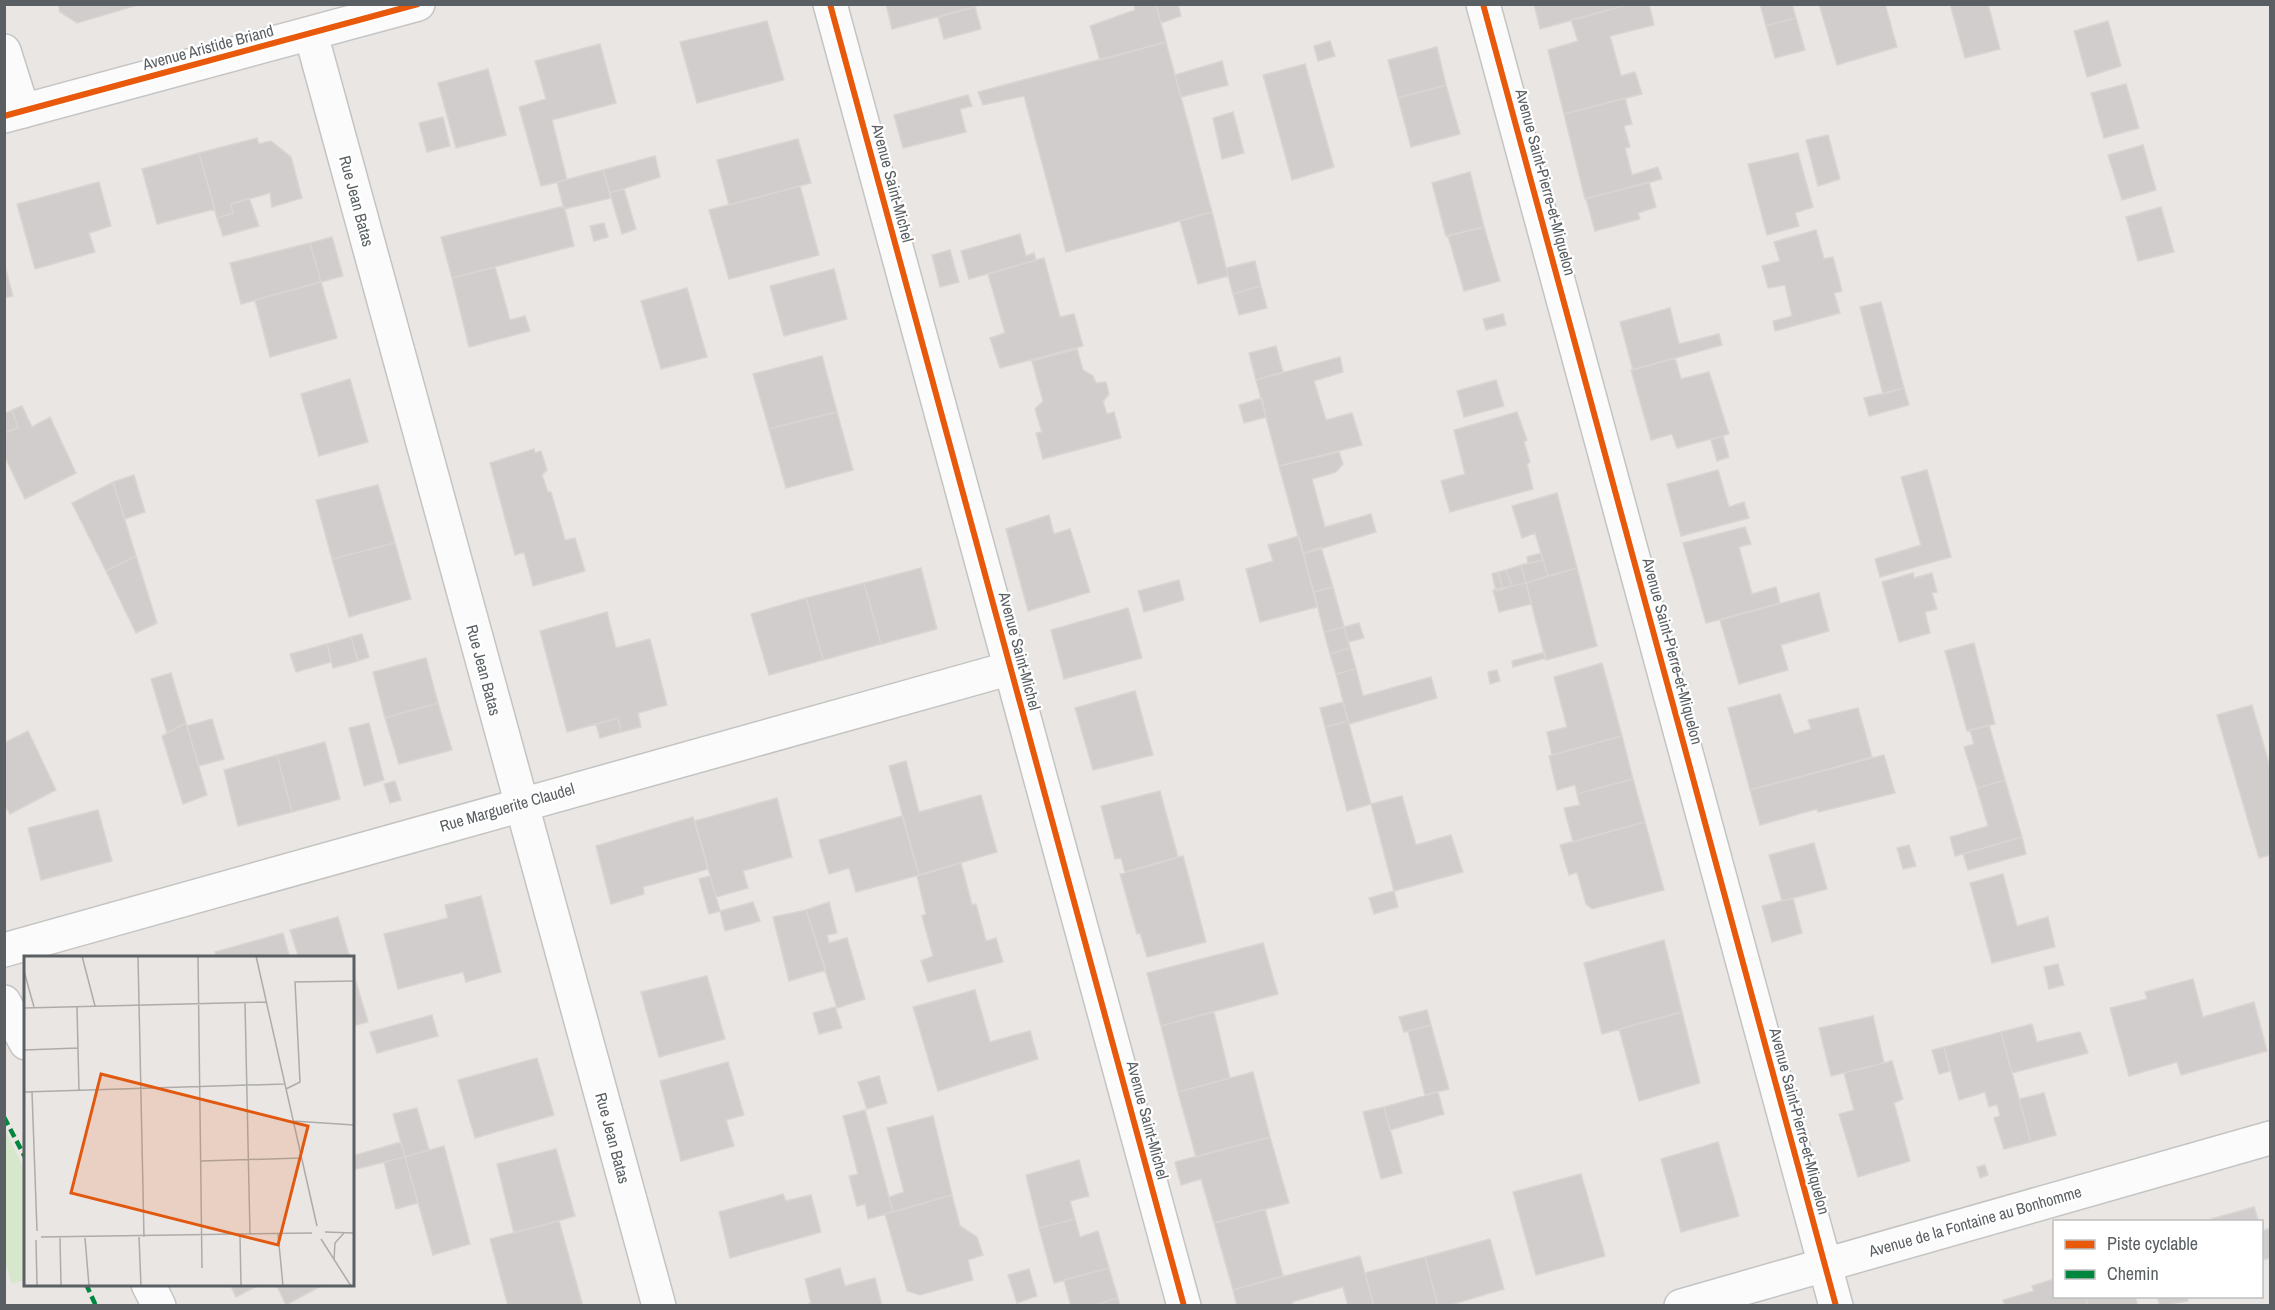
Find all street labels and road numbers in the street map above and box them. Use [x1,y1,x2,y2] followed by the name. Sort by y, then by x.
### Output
[139,19,276,75] street label: Avenue Aristide Briand
[1510,85,1582,278] street label: Avenue Saint-Pierre-et-Miquelon
[866,120,919,245] street label: Avenue Saint-Michel
[334,153,380,249] street label: Rue Jean Batas
[1637,554,1709,747] street label: Avenue Saint-Pierre-et-Miquelon
[993,588,1046,713] street label: Avenue Saint-Michel
[461,622,507,718] street label: Rue Jean Batas
[437,777,577,837] street label: Rue Marguerite Claudel
[1764,1024,1836,1217] street label: Avenue Saint-Pierre-et-Miquelon
[1121,1057,1174,1182] street label: Avenue Saint-Michel
[590,1090,636,1186] street label: Rue Jean Batas
[1865,1180,2084,1262] street label: Avenue de la Fontaine au Bonhomme

